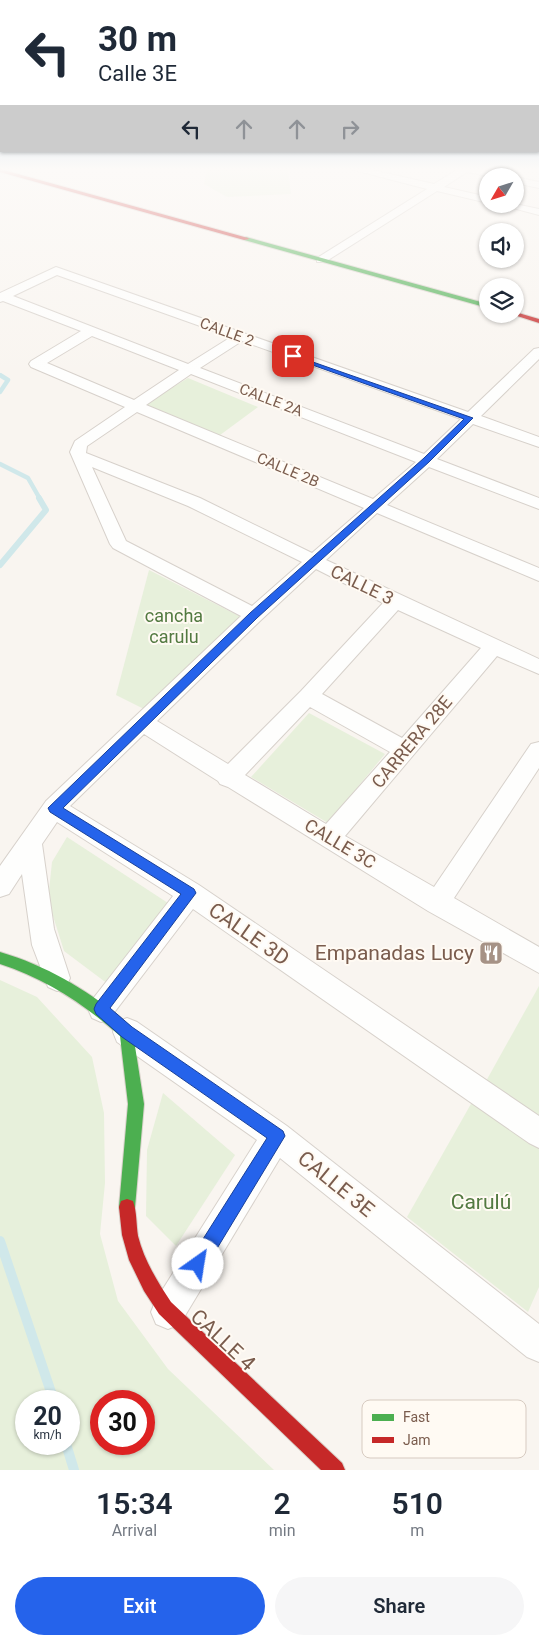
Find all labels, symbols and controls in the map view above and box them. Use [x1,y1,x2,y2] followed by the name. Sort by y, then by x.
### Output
[98,19,177,60] text: 30 m
[15,20,80,85] icon: left
[98,61,177,86] text: Calle 3E
[177,115,205,143] icon: left
[230,115,258,143] icon: ahead
[283,115,311,143] icon: ahead
[336,115,364,143] icon: right
[479,168,524,212] north arrow
[479,168,524,323] map controls
[479,223,524,268] button: sound
[479,278,524,323] button: layers
[197,314,257,350] street label: CALLE 2
[272,335,314,377] pin
[279,342,307,370] icon: arrive
[237,380,305,420] street label: CALLE 2A
[254,449,322,491] street label: CALLE 2B
[327,560,397,609] street label: CALLE 3
[145,605,203,647] park label: cancha carulu
[367,691,456,792] street label: CARRERA 28E
[301,814,380,873] street label: CALLE 3C
[204,898,294,970] street label: CALLE 3D
[478,940,504,966] restaurant icon: Empanadas Lucy
[315,941,474,965] place label: Empanadas Lucy
[293,1146,379,1222] street label: CALLE 3E
[451,1190,511,1214] park label: Carulú
[171,1237,223,1289] position arrow
[186,1304,260,1376] street label: CALLE 4
[90,1390,155,1455] speed limit sign: 30
[362,1400,526,1458] legend
[33,1402,62,1431] text: 20
[403,1409,430,1425] text: Fast
[33,1428,62,1442] text: km/h
[403,1432,431,1448] text: Jam
[96,1486,173,1521] text: 15:34
[274,1486,291,1521] text: 2
[392,1486,443,1521] text: 510
[112,1521,157,1540] text: Arrival
[269,1521,296,1540] text: min
[410,1521,424,1540] text: m
[15,1577,265,1635] button: Exit
[275,1577,524,1635] button: Share

